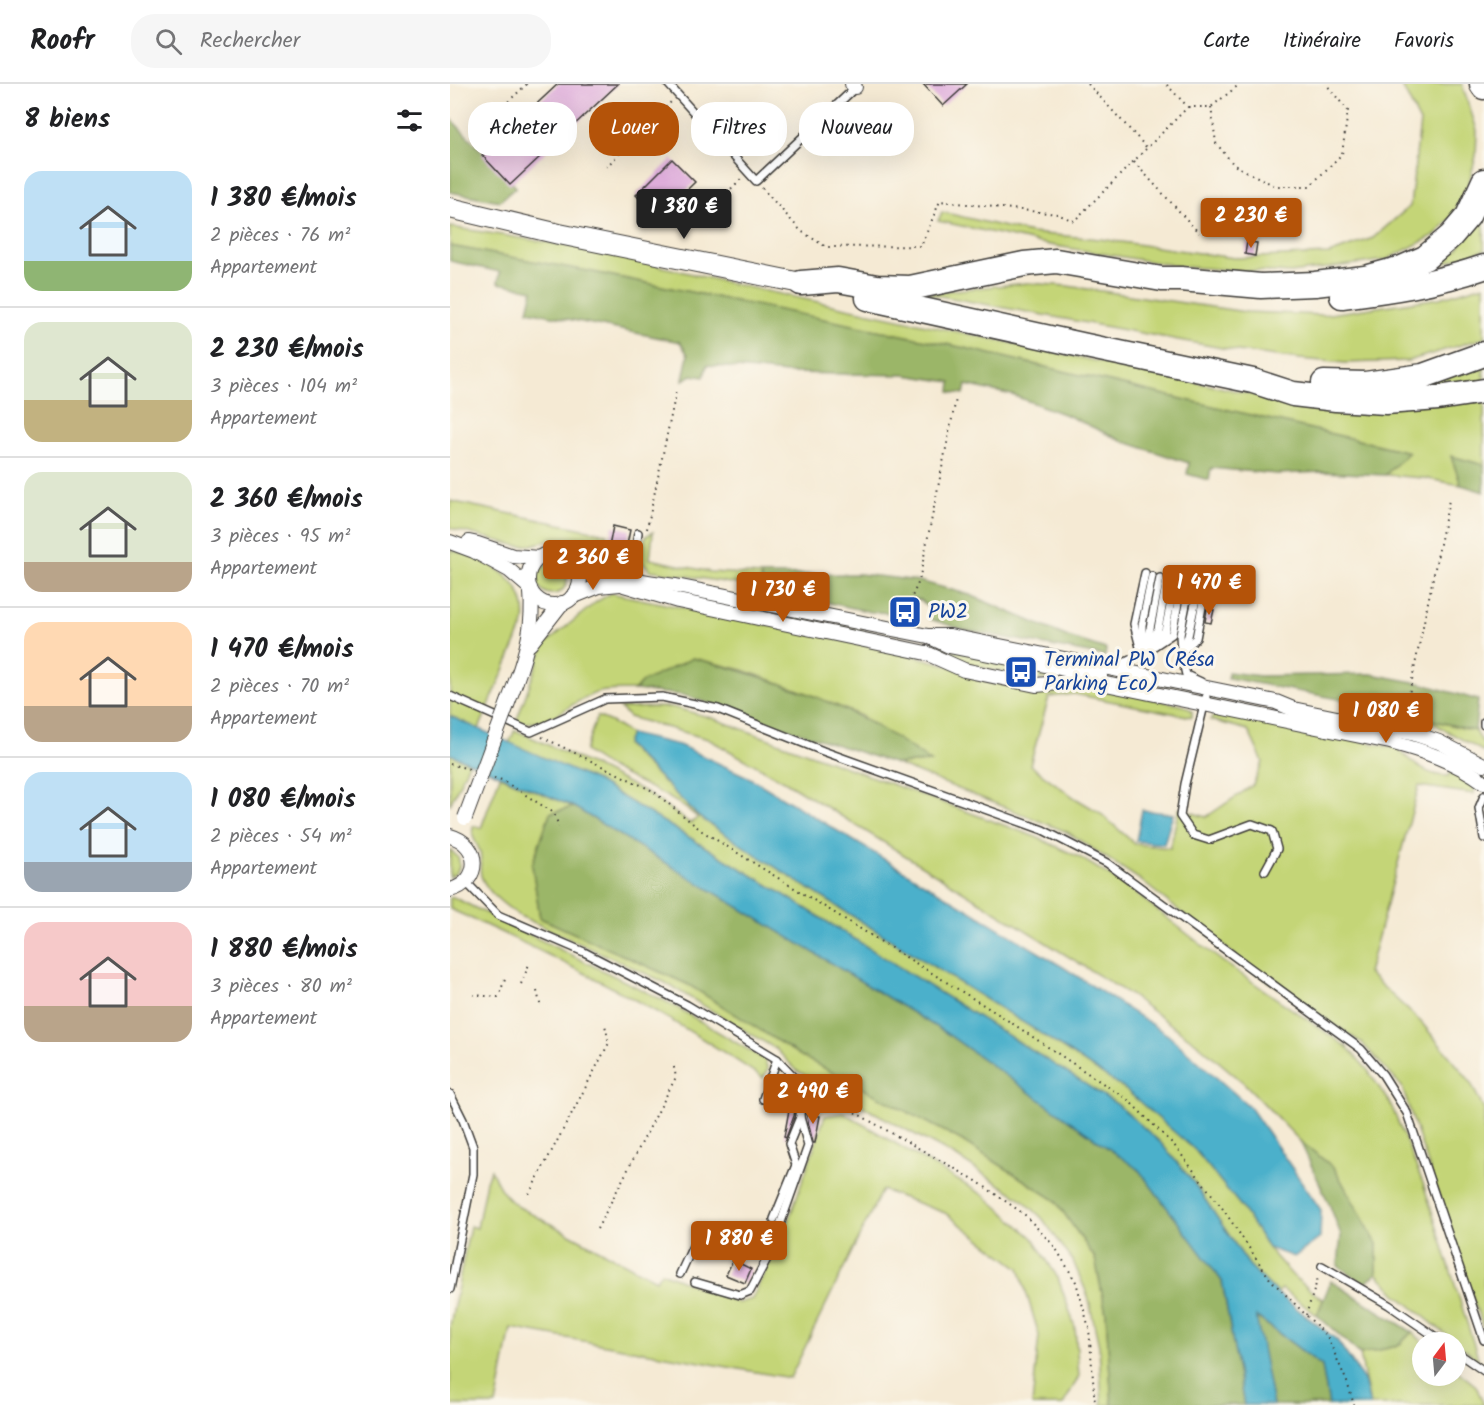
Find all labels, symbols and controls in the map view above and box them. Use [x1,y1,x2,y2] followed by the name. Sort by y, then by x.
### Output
[131,14,551,68] search box
[30,19,95,64] text: Roofr
[200,24,300,59] text: Rechercher
[152,25,185,58] icon: search
[1203,25,1250,58] text: Carte
[1283,25,1361,58] text: Itinéraire
[1394,25,1454,58] text: Favoris
[24,99,110,141] text: 8 biens
[468,102,577,156] chip: Acheter
[589,102,679,156] chip: Louer
[691,102,787,156] chip: Filtres
[799,102,914,156] chip: Nouveau
[393,104,426,137] icon: filters
[210,178,357,220] text: 1 380 €/mois
[629,189,739,240] pin: 1 380 €
[650,192,718,224] text: 1 380 €
[72,195,144,267] icon: home
[1196,198,1306,249] pin: 2 230 €
[1215,201,1287,233] text: 2 230 €
[210,220,350,252] text: 2 pièces · 76 m²
[210,252,317,284] text: Appartement
[210,329,364,371] text: 2 230 €/mois
[72,346,144,418] icon: home
[210,371,357,403] text: 3 pièces · 104 m²
[210,403,317,435] text: Appartement
[210,479,363,521] text: 2 360 €/mois
[72,496,144,568] icon: home
[210,521,350,553] text: 3 pièces · 95 m²
[538,540,648,591] pin: 2 360 €
[557,543,629,575] text: 2 360 €
[210,553,317,585] text: Appartement
[1154,565,1264,616] pin: 1 470 €
[1177,568,1241,600] text: 1 470 €
[728,572,838,623] pin: 1 730 €
[751,575,815,607] text: 1 730 €
[887,594,923,630] bus stop icon: PW2
[928,596,968,629] place label: PW2
[210,629,354,671] text: 1 470 €/mois
[1044,644,1215,701] place label: Terminal PW (Résa Parking Eco)
[72,646,144,718] icon: home
[1003,654,1039,690] bus stop icon: Terminal PW (Résa Parking Eco)
[210,671,349,703] text: 2 pièces · 70 m²
[1331,693,1441,744] pin: 1 080 €
[1353,696,1419,728] text: 1 080 €
[210,703,317,735] text: Appartement
[210,779,356,821] text: 1 080 €/mois
[72,796,144,868] icon: home
[210,821,352,853] text: 2 pièces · 54 m²
[210,853,317,885] text: Appartement
[210,929,358,971] text: 1 880 €/mois
[72,946,144,1018] icon: home
[210,971,352,1003] text: 3 pièces · 80 m²
[210,1003,317,1035] text: Appartement
[758,1074,868,1125] pin: 2 490 €
[777,1077,849,1109] text: 2 490 €
[684,1221,794,1272] pin: 1 880 €
[705,1224,773,1256] text: 1 880 €
[1412,1332,1466,1386] north arrow
[1412,1332,1466,1386] map controls

